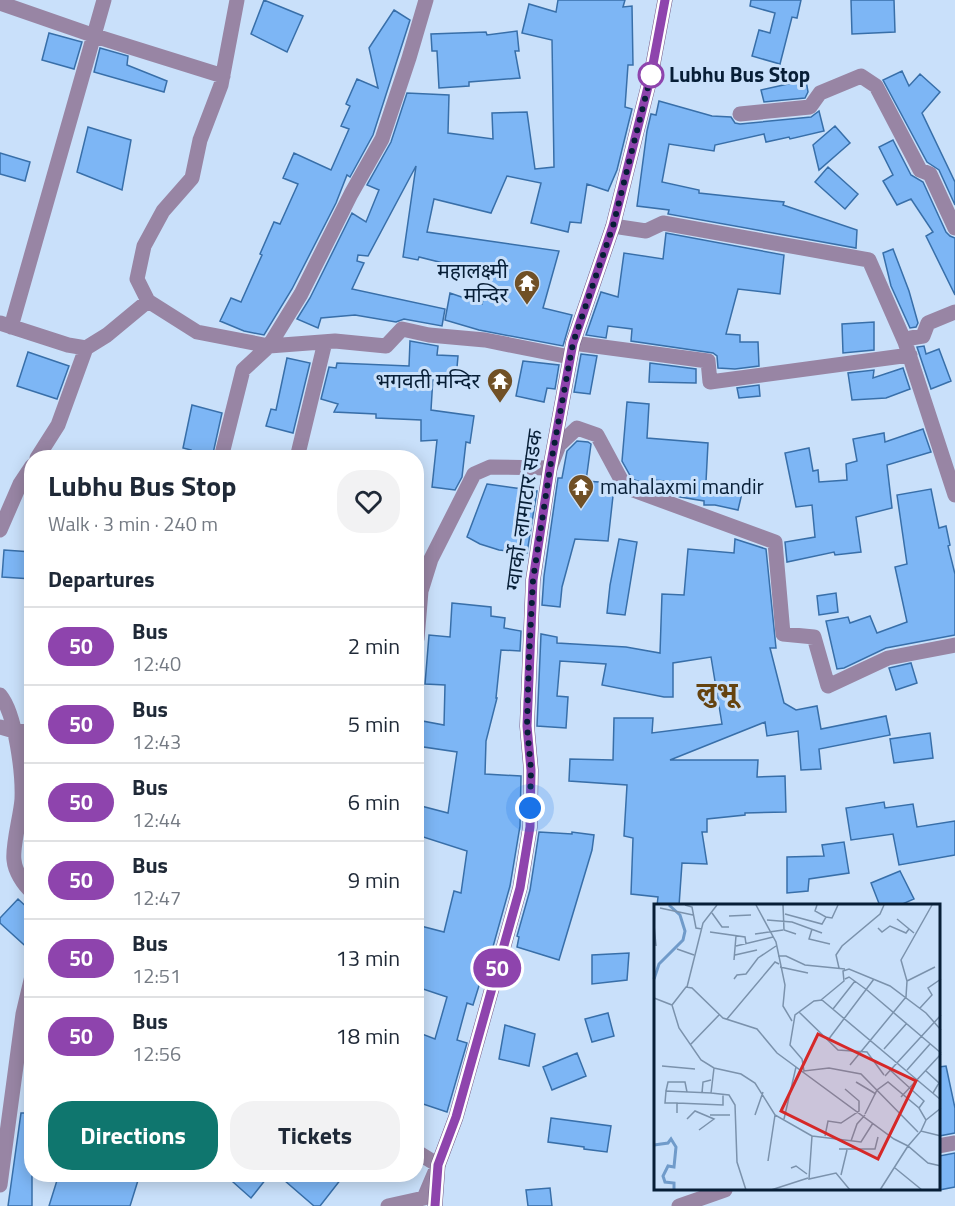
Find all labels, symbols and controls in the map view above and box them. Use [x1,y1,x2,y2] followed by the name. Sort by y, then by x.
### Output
[669,58,810,90] place label: Lubhu Bus Stop
[638,62,664,88] marker: Lubhu Bus Stop
[437,254,509,310] place label: महालक्ष्मी मन्दिर
[512,268,542,306] temple icon: महालक्ष्मी मन्दिर
[375,364,480,396] place label: भगवती मन्दिर
[485,366,515,404] temple icon: भगवती मन्दिर
[496,426,550,592] street label: ग्वार्को-लामाटार सडक
[48,464,236,507] text: Lubhu Bus Stop
[337,470,400,533] button: heart
[600,470,764,502] place label: mahalaxmi mandir
[566,472,596,510] temple icon: mahalaxmi mandir
[48,508,218,539] text: Walk · 3 min · 240 m
[48,562,155,596] text: Departures
[132,614,168,648] text: Bus
[348,629,400,663] text: 2 min
[69,630,93,662] text: 50
[132,648,181,679] text: 12:40
[696,670,742,711] district label: लुभू
[132,692,168,726] text: Bus
[348,707,400,741] text: 5 min
[69,708,93,740] text: 50
[132,726,181,757] text: 12:43
[132,770,168,804] text: Bus
[348,785,400,819] text: 6 min
[69,786,93,818] text: 50
[515,793,545,823] your location
[132,804,181,835] text: 12:44
[132,848,168,882] text: Bus
[348,863,400,897] text: 9 min
[69,864,93,896] text: 50
[132,882,181,913] text: 12:47
[654,904,940,1191] inset map
[132,926,168,960] text: Bus
[335,941,400,975] text: 13 min
[69,942,93,974] text: 50
[470,948,524,988] line badge: 50
[485,952,509,984] text: 50
[132,960,181,991] text: 12:51
[132,1004,168,1038] text: Bus
[335,1019,400,1053] text: 18 min
[69,1020,93,1052] text: 50
[132,1038,181,1069] text: 12:56
[48,1101,218,1170] button: Directions
[230,1101,400,1170] button: Tickets

